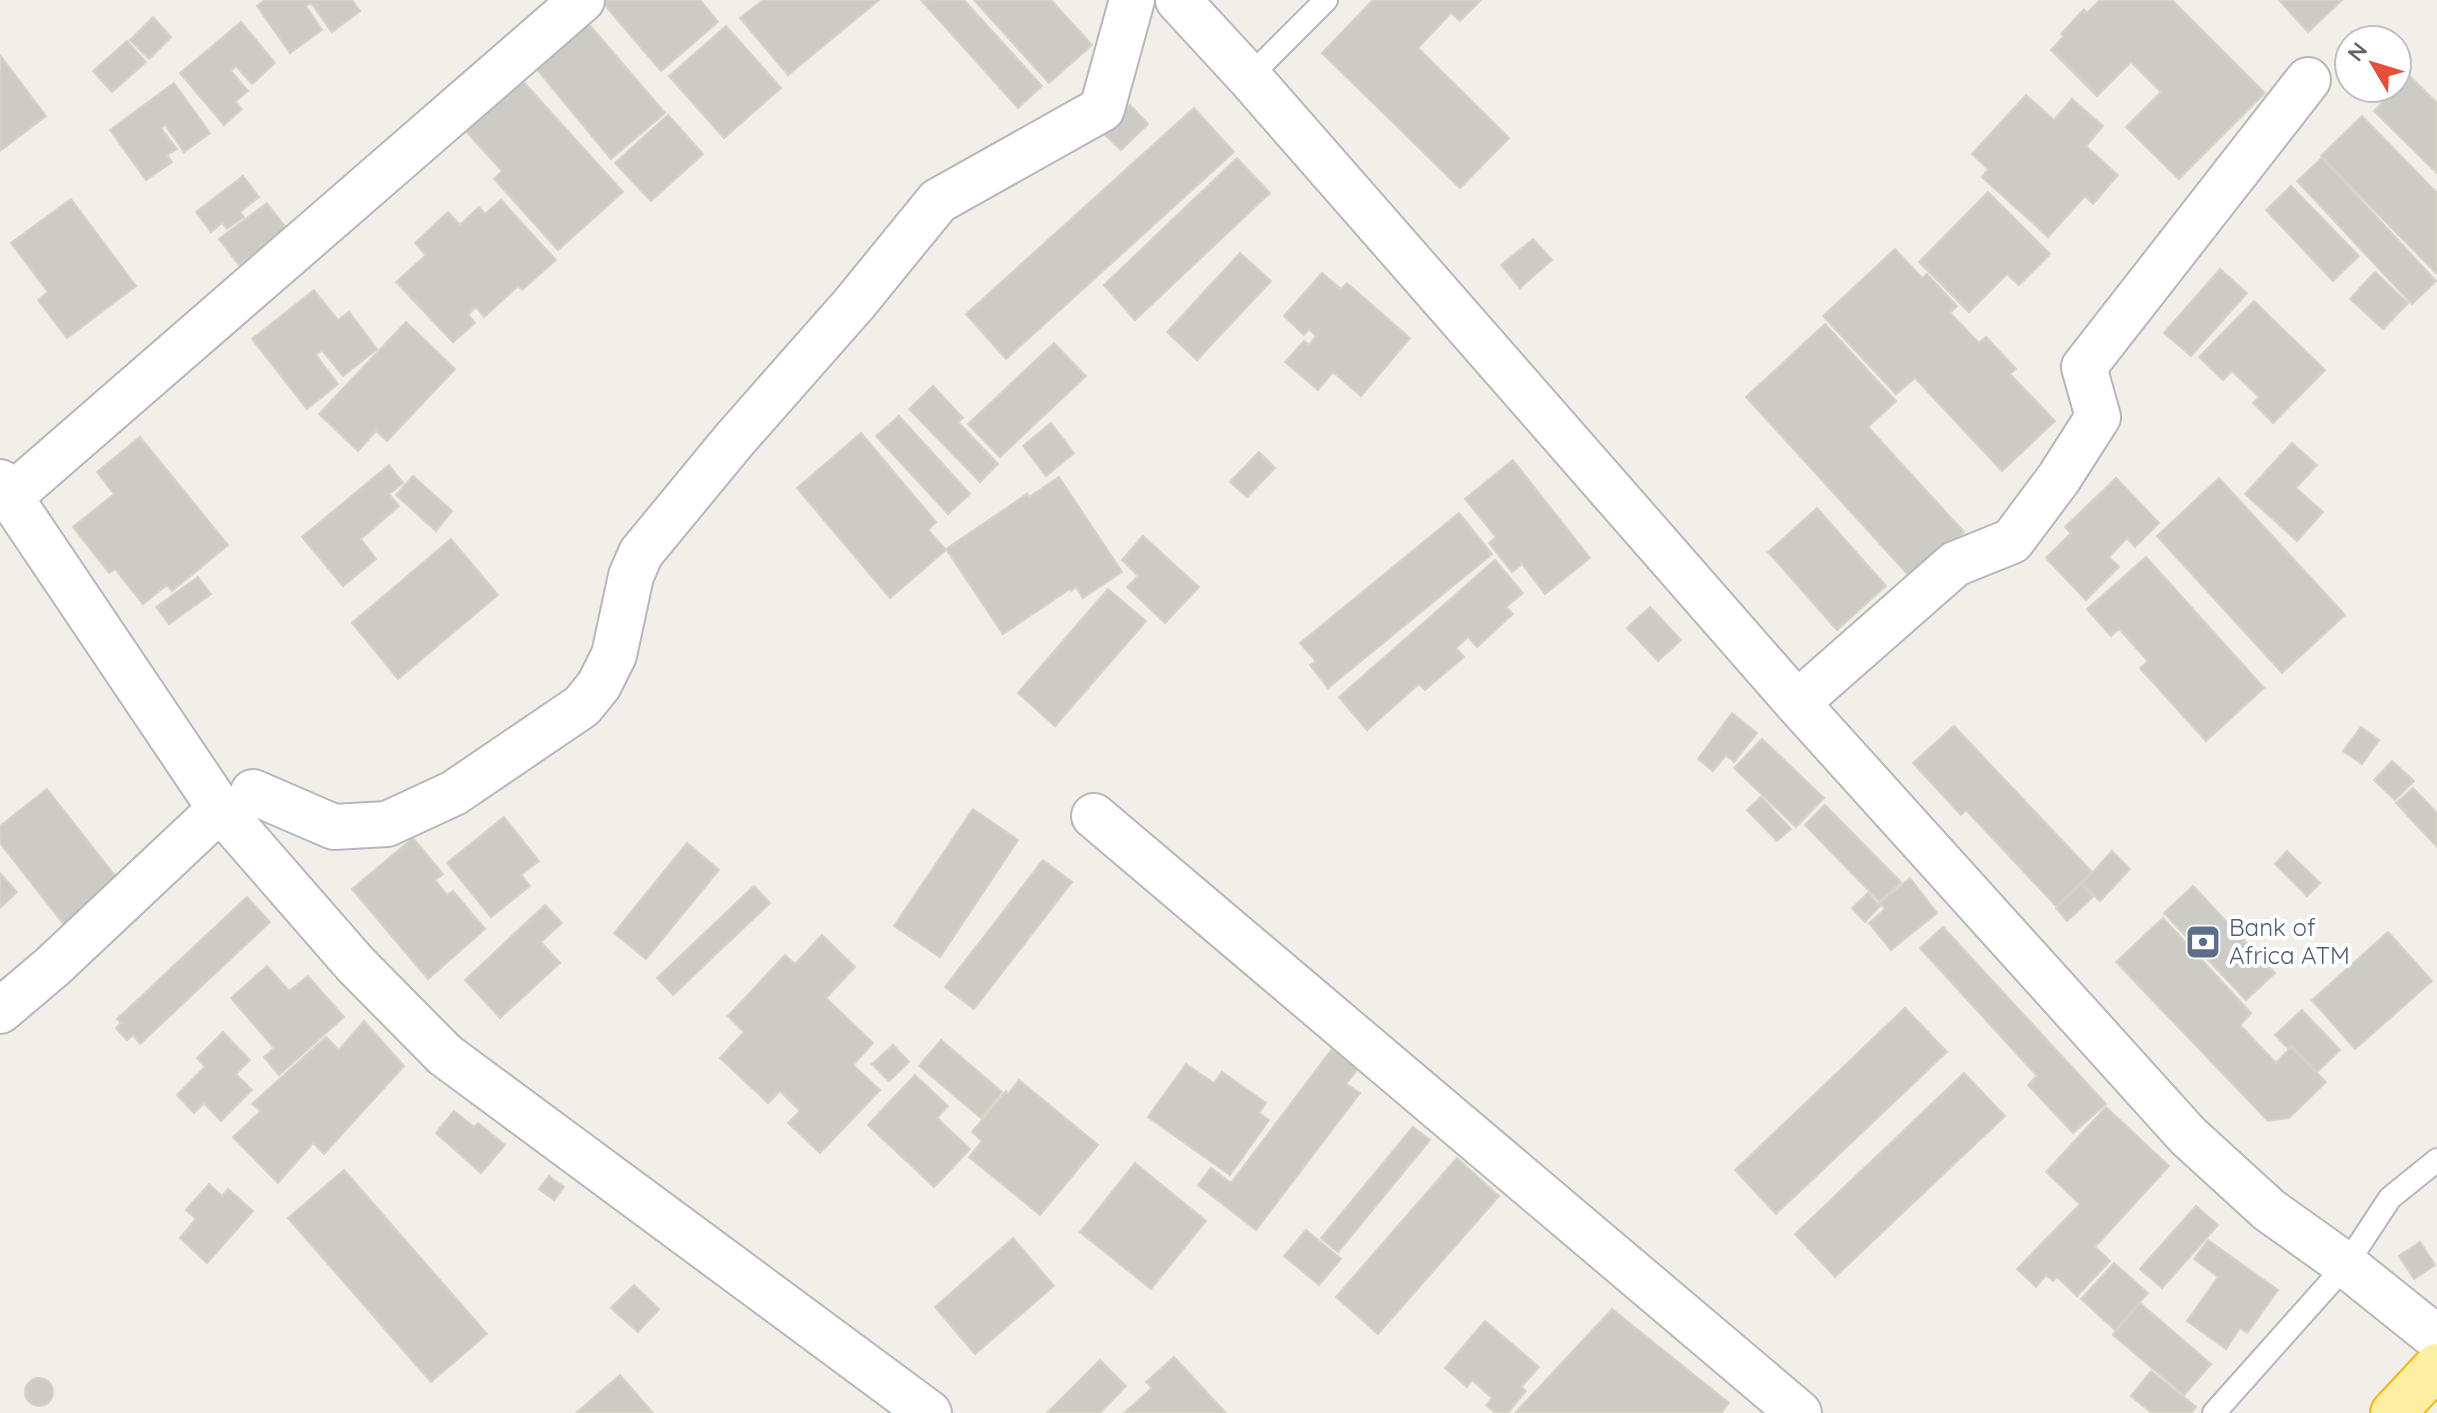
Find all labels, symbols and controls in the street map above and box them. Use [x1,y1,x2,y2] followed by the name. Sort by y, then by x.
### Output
[2333,24,2413,104] north arrow
[2341,37,2373,67] text: N
[2229,912,2350,970] place label: Bank of Africa ATM
[2184,923,2222,961] bank icon: Bank of Africa ATM

